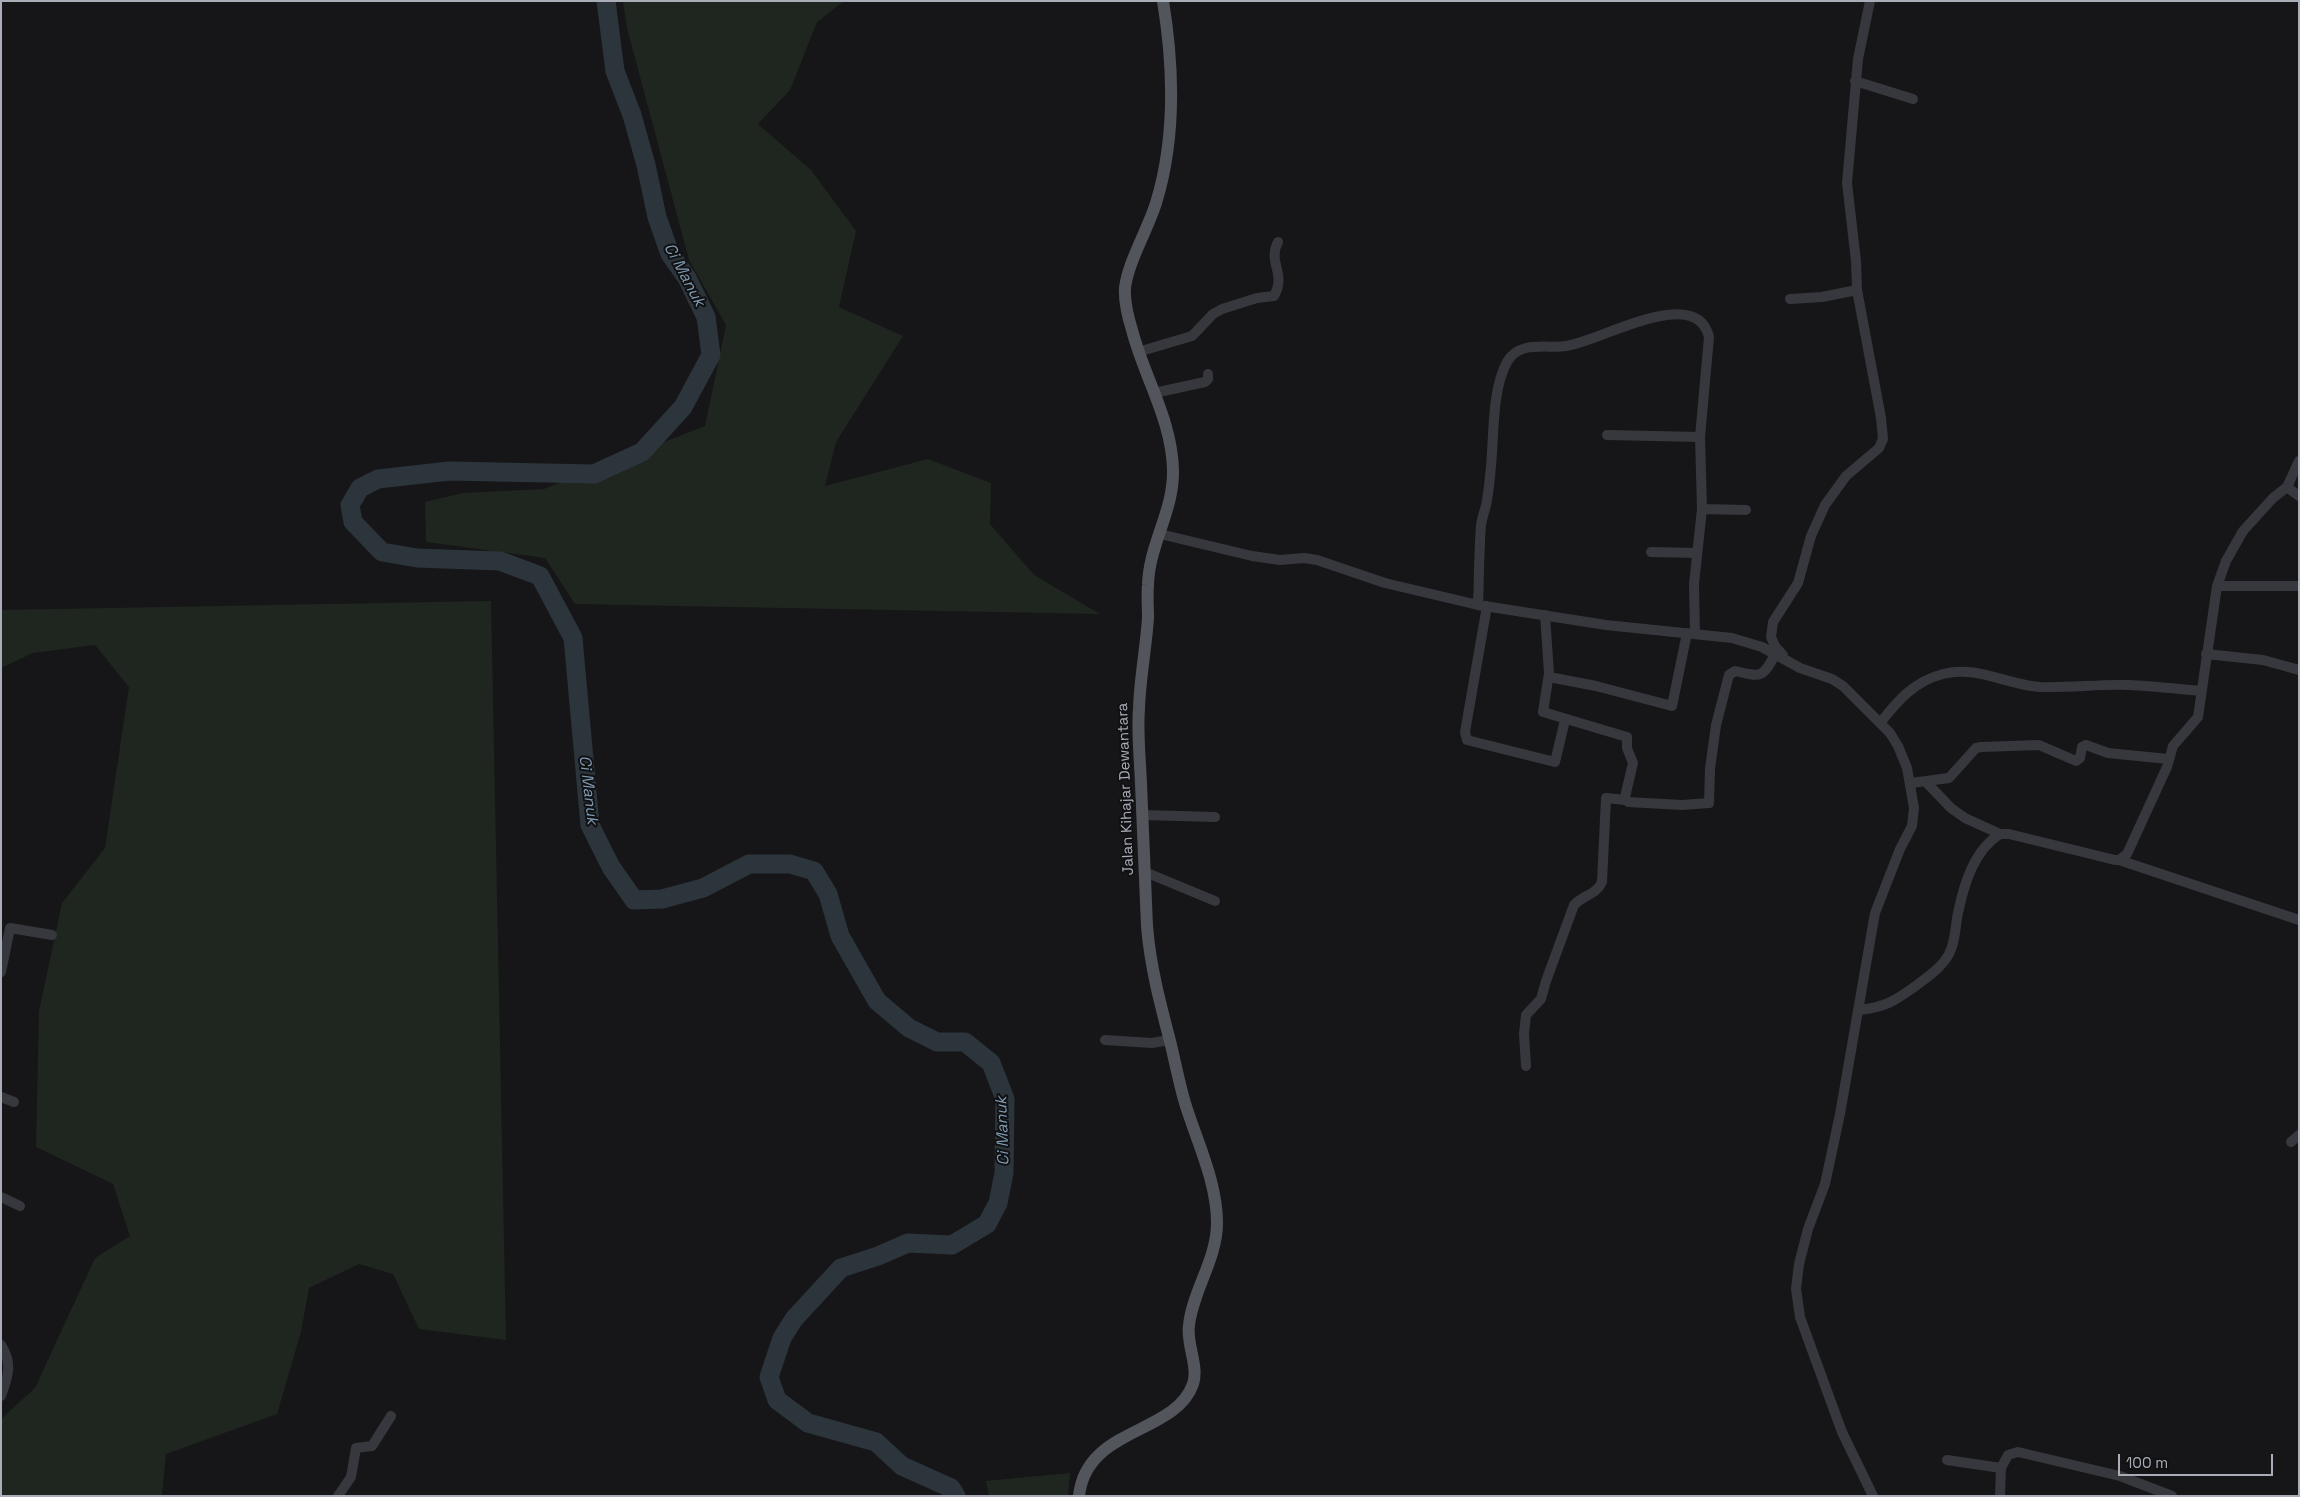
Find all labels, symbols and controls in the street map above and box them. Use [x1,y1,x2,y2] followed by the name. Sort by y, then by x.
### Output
[659,240,709,310] water label: Ci Manuk
[1114,702,1138,876] street label: Jalan Kihajar Dewantara
[574,754,602,826] water label: Ci Manuk
[992,1096,1014,1166] water label: Ci Manuk
[2120,1444,2275,1476] scale bar
[2126,1453,2168,1472] text: 100 m

